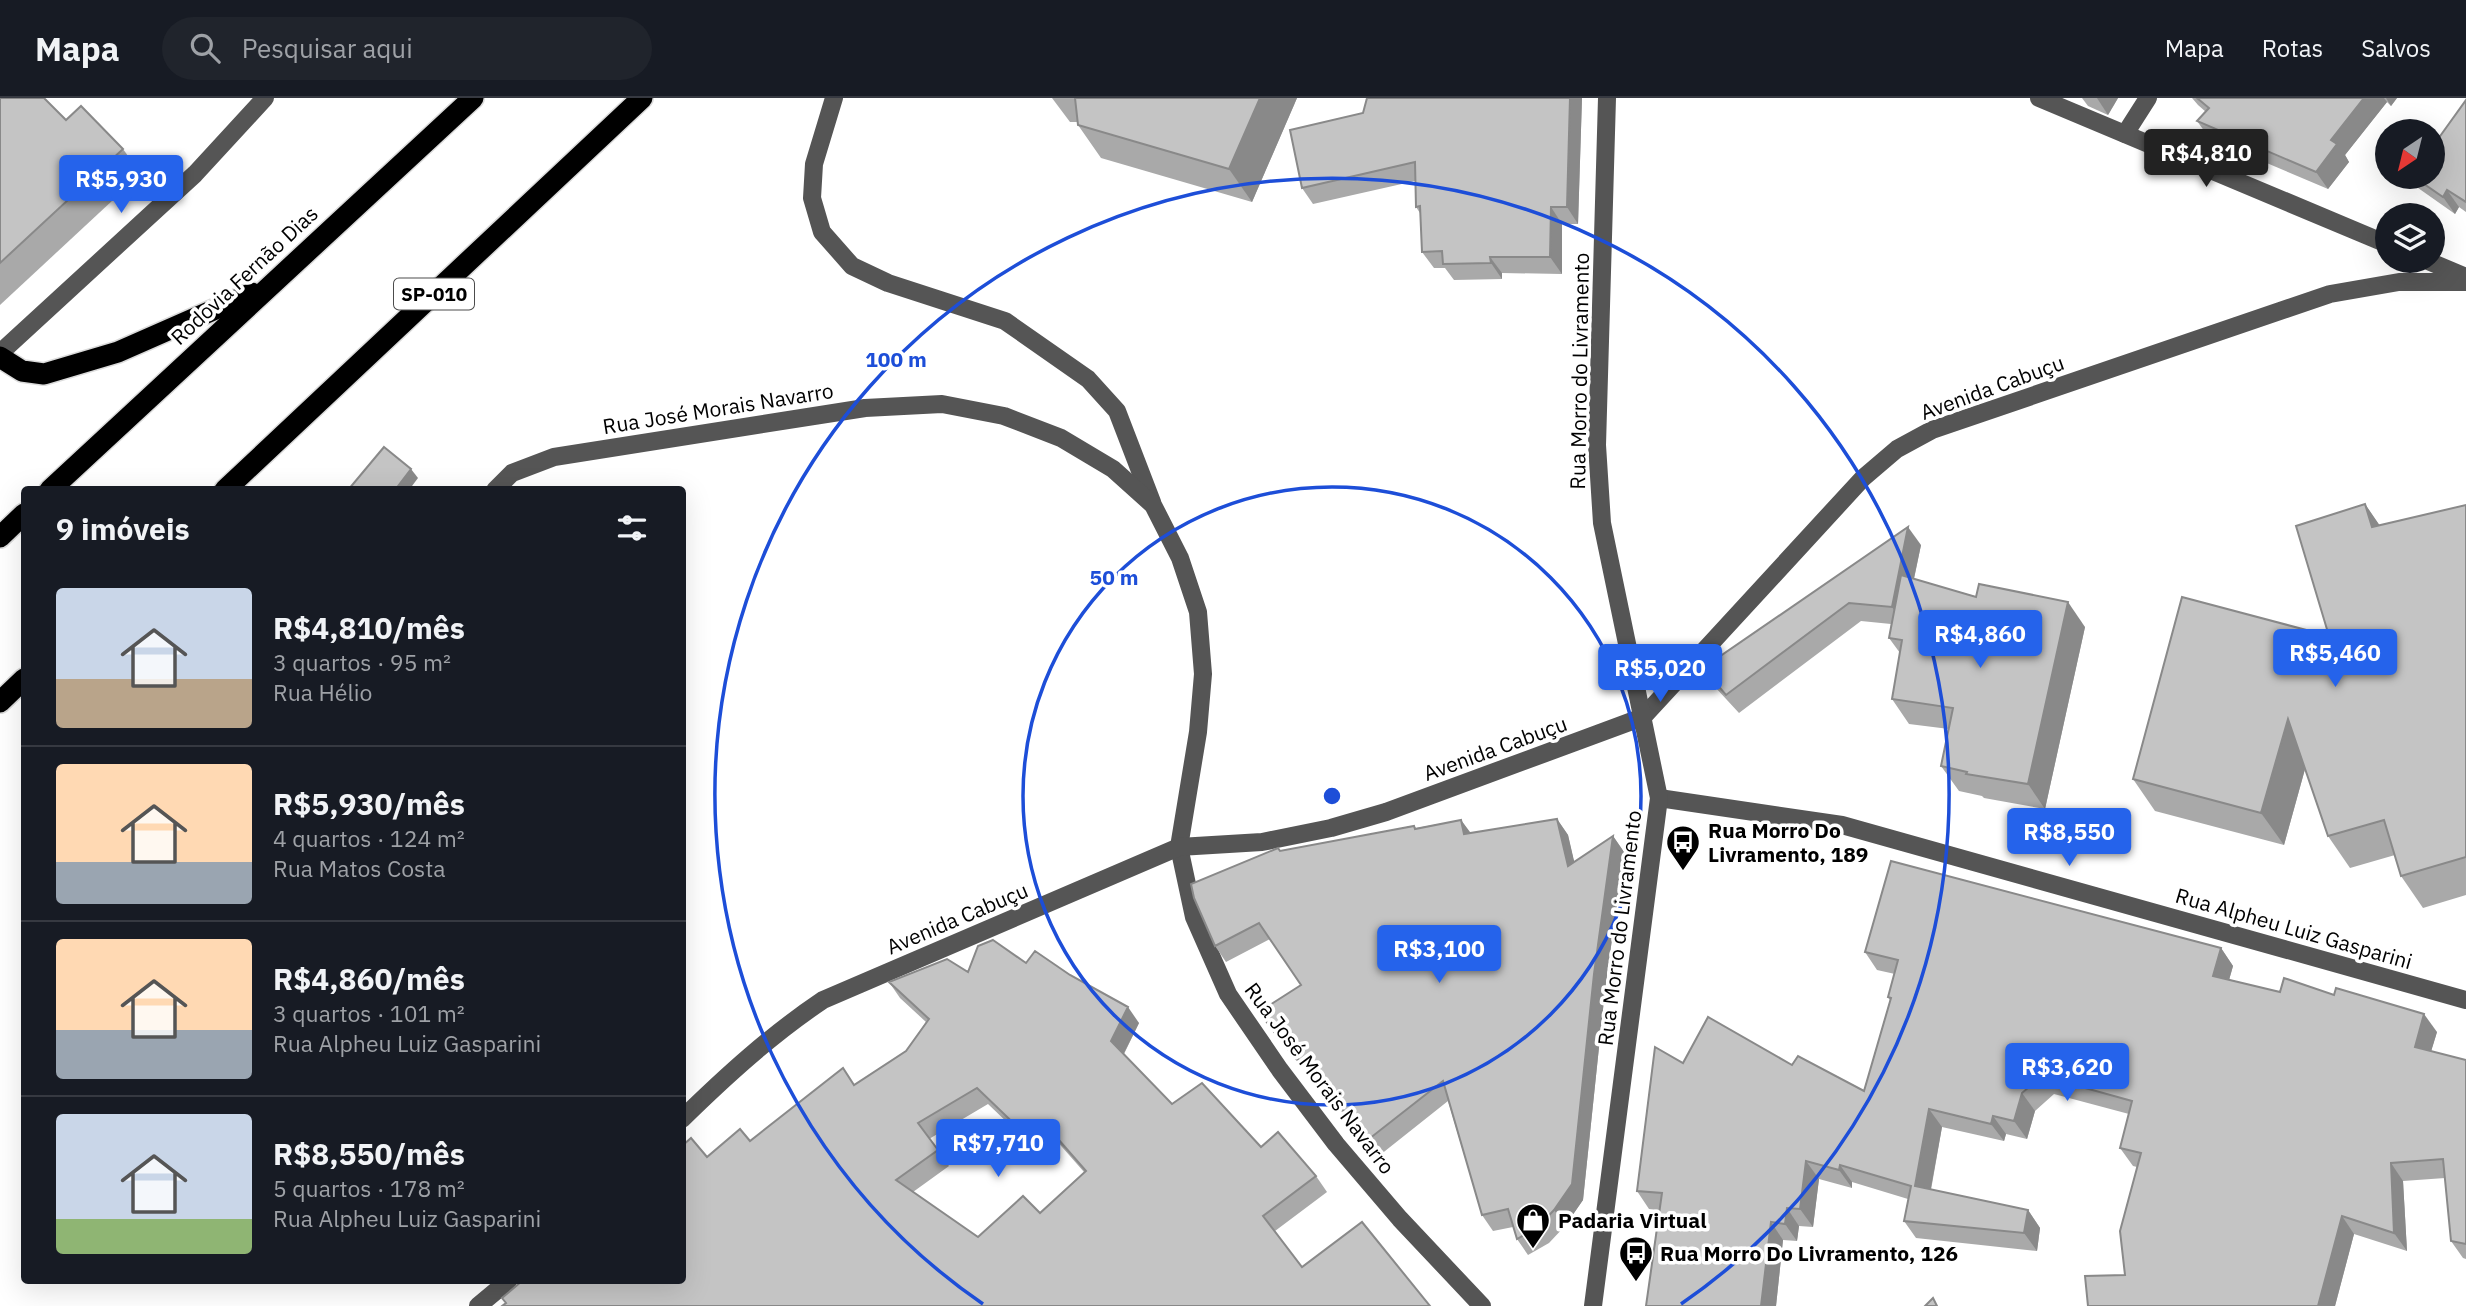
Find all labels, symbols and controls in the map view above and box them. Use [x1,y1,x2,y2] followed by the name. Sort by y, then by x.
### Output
[162,17,652,80] search box
[35,27,120,70] text: Mapa
[186,29,224,67] icon: search
[242,31,413,65] text: Pesquisar aqui
[2165,32,2224,64] text: Mapa
[2262,32,2323,64] text: Rotas
[2361,32,2431,64] text: Salvos
[2375,119,2445,189] north arrow
[2375,119,2445,273] map controls
[2141,130,2271,189] pin: R$4,810
[2160,137,2252,167] text: R$4,810
[56,156,186,215] pin: R$5,930
[75,163,167,193] text: R$5,930
[164,199,324,351] street label: Rodovia Fernão Dias
[2375,203,2445,273] button: layers
[1563,252,1595,490] street label: Rua Morro do Livramento
[394,278,474,310] road number: SP-010
[865,345,927,373] text: 100 m
[1916,348,2068,426] street label: Avenida Cabuçu
[601,376,835,440] street label: Rua José Morais Navarro
[56,509,190,548] text: 9 imóveis
[613,509,651,547] icon: filters
[1090,563,1138,591] text: 50 m
[273,608,465,647] text: R$4,810/mês
[1915,610,2045,670] pin: R$4,860
[112,616,196,700] icon: home
[1934,618,2026,648] text: R$4,860
[2270,630,2400,689] pin: R$5,460
[2289,637,2381,667] text: R$5,460
[1595,644,1725,704] pin: R$5,020
[273,647,451,677] text: 3 quartos · 95 m²
[1614,652,1706,682] text: R$5,020
[273,677,372,707] text: Rua Hélio
[1419,709,1571,787] street label: Avenida Cabuçu
[273,784,465,823] text: R$5,930/mês
[1320,784,1344,808] centre of rings
[112,792,196,876] icon: home
[2004,808,2134,868] pin: R$8,550
[1591,809,1647,1047] street label: Rua Morro do Livramento
[1708,816,1868,868] place label: Rua Morro Do Livramento, 189
[2023,816,2115,846] text: R$8,550
[273,823,465,853] text: 4 quartos · 124 m²
[1664,823,1702,872] bus stop icon: Rua Morro Do Livramento, 189
[273,853,446,883] text: Rua Matos Costa
[882,876,1032,960] street label: Avenida Cabuçu
[2172,881,2416,975] street label: Rua Alpheu Luiz Gasparini
[1374,926,1504,985] pin: R$3,100
[1393,933,1485,963] text: R$3,100
[273,959,465,998] text: R$4,860/mês
[112,967,196,1051] icon: home
[1239,976,1401,1180] street label: Rua José Morais Navarro
[273,998,465,1028] text: 3 quartos · 101 m²
[273,1028,541,1058] text: Rua Alpheu Luiz Gasparini
[2002,1044,2132,1103] pin: R$3,620
[2021,1051,2113,1081] text: R$3,620
[933,1119,1063,1179] pin: R$7,710
[952,1127,1044,1157] text: R$7,710
[273,1134,465,1173] text: R$8,550/mês
[112,1142,196,1226] icon: home
[273,1173,465,1203] text: 5 quartos · 178 m²
[1514,1201,1552,1250] shop icon: Padaria Virtual
[273,1203,541,1233] text: Rua Alpheu Luiz Gasparini
[1558,1206,1707,1234] place label: Padaria Virtual
[1617,1234,1655,1283] bus stop icon: Rua Morro Do Livramento, 126
[1660,1239,1958,1267] place label: Rua Morro Do Livramento, 126

